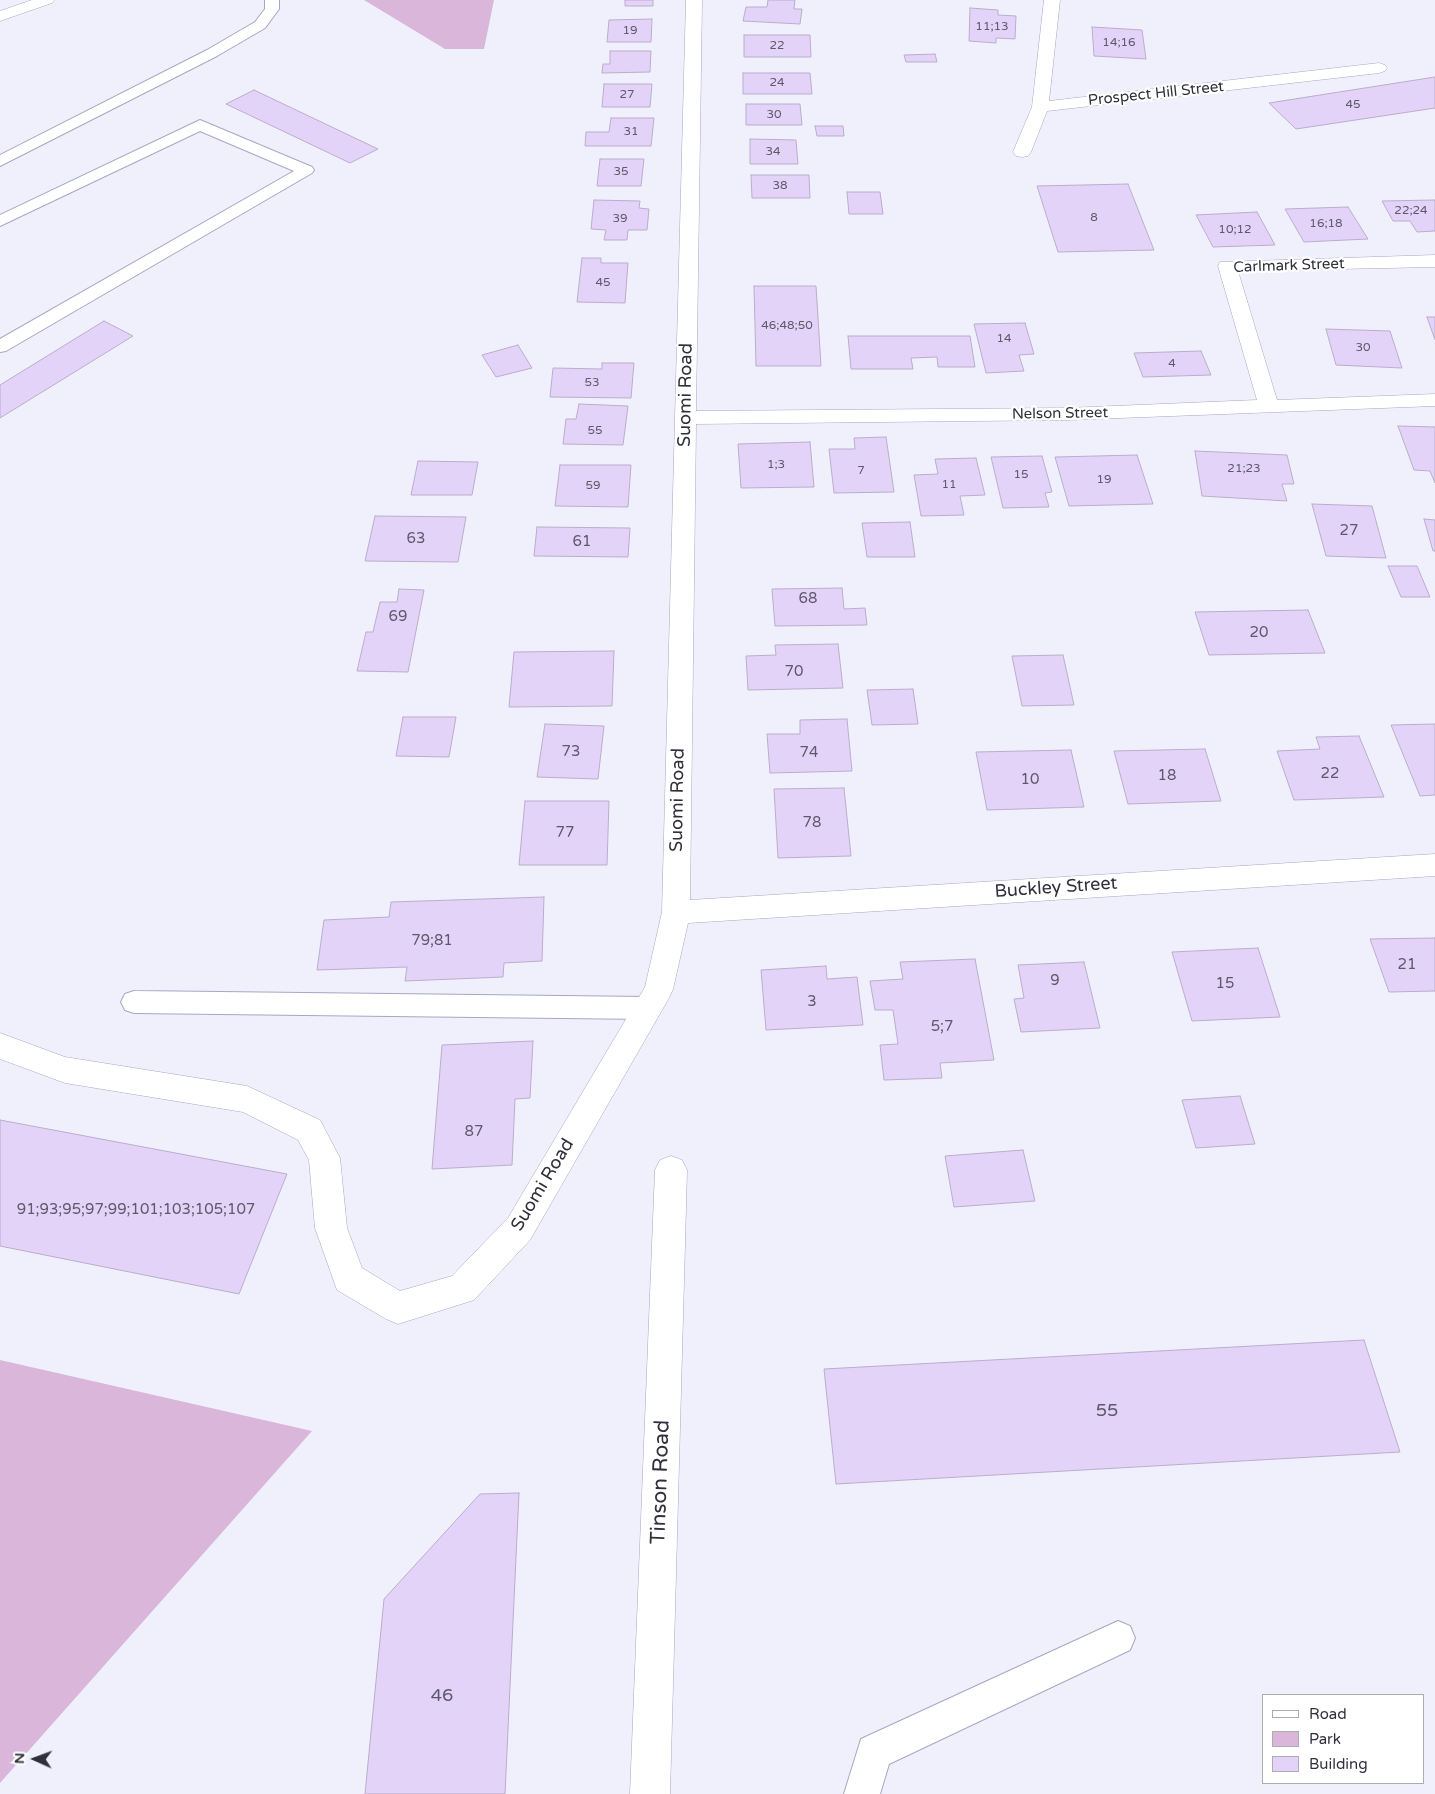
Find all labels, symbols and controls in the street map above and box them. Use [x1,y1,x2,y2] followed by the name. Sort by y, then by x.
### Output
[975,20,1009,34] house number: 11;13
[622,24,638,38] house number: 19
[1102,36,1136,50] house number: 14;16
[769,39,785,53] house number: 22
[769,76,785,90] house number: 24
[1087,78,1225,110] street label: Prospect Hill Street
[619,88,635,102] house number: 27
[1345,98,1361,112] house number: 45
[766,108,782,122] house number: 30
[623,125,639,139] house number: 31
[765,145,781,159] house number: 34
[613,165,629,179] house number: 35
[772,179,788,193] house number: 38
[1394,204,1428,218] house number: 22;24
[1090,211,1098,225] house number: 8
[612,212,628,226] house number: 39
[1309,217,1343,231] house number: 16;18
[1218,223,1252,237] house number: 10;12
[1233,255,1345,277] street label: Carlmark Street
[595,276,611,290] house number: 45
[761,319,813,333] house number: 46;48;50
[996,332,1012,346] house number: 14
[1355,341,1371,355] house number: 30
[674,343,698,447] street label: Suomi Road
[1168,357,1176,371] house number: 4
[584,376,600,390] house number: 53
[1012,404,1108,424] street label: Nelson Street
[587,424,603,438] house number: 55
[767,458,785,472] house number: 1;3
[1227,462,1261,476] house number: 21;23
[857,464,865,478] house number: 7
[1013,468,1029,482] house number: 15
[1096,473,1112,487] house number: 19
[941,478,957,492] house number: 11
[585,479,601,493] house number: 59
[1340,522,1358,540] house number: 27
[407,530,425,548] house number: 63
[573,533,591,551] house number: 61
[799,590,817,608] house number: 68
[389,608,407,626] house number: 69
[1250,624,1268,642] house number: 20
[785,663,803,681] house number: 70
[562,743,580,761] house number: 73
[800,744,818,762] house number: 74
[666,748,690,852] street label: Suomi Road
[1321,765,1339,783] house number: 22
[1158,767,1176,785] house number: 18
[1021,771,1039,789] house number: 10
[803,814,821,832] house number: 78
[556,824,574,842] house number: 77
[994,873,1118,903] street label: Buckley Street
[411,932,453,950] house number: 79;81
[1398,956,1416,974] house number: 21
[1050,972,1060,990] house number: 9
[1216,975,1234,993] house number: 15
[807,993,817,1011] house number: 3
[931,1018,953,1036] house number: 5;7
[465,1123,483,1141] house number: 87
[507,1135,579,1235] street label: Suomi Road
[17,1201,255,1219] house number: 91;93;95;97;99;101;103;105;107
[1096,1400,1118,1422] house number: 55
[646,1419,676,1545] street label: Tinson Road
[431,1685,453,1707] house number: 46
[1262,1694,1425,1784] legend
[1309,1705,1347,1723] text: Road
[1309,1730,1341,1748] text: Park
[10,1734,60,1784] north arrow
[11,1753,28,1764] text: N
[1309,1755,1368,1773] text: Building

